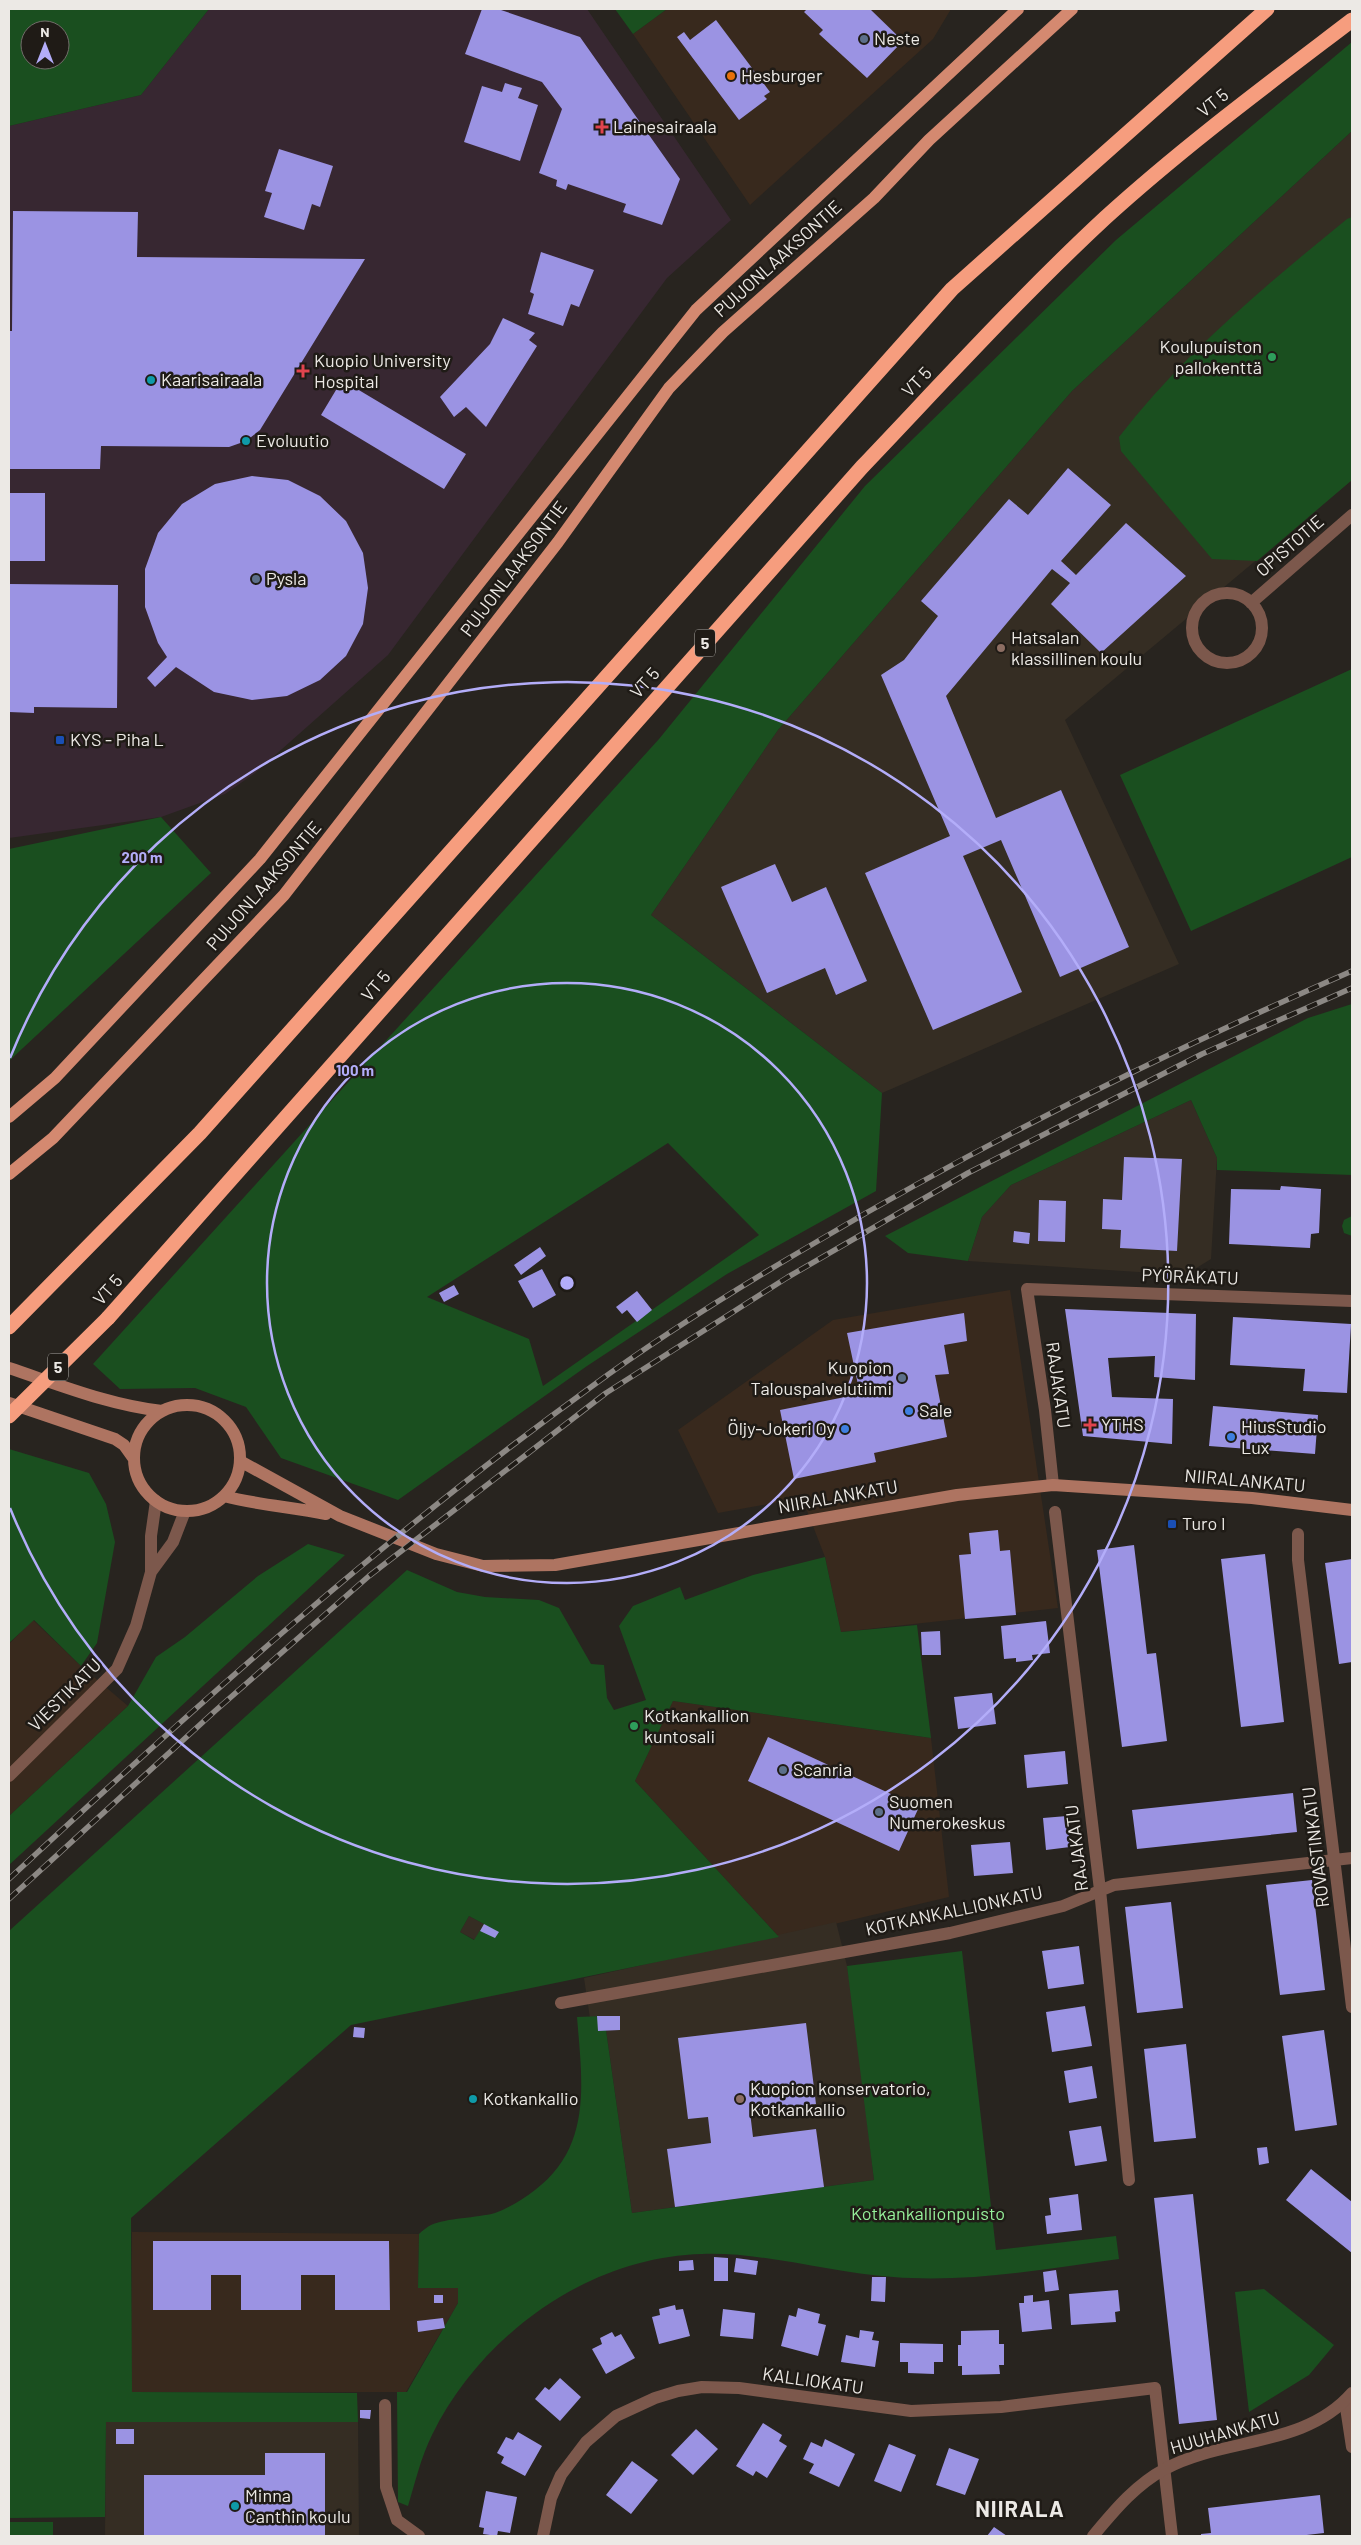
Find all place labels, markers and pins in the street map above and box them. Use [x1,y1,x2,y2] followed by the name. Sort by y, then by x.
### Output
[874,27,920,49] place label: Neste
[858,33,870,45] marker: Neste
[741,64,823,86] place label: Hesburger
[725,70,737,82] marker: Hesburger
[613,115,717,137] place label: Lainesairaala
[595,120,609,134] marker: Lainesairaala
[1159,335,1262,378] place label: Koulupuiston pallokenttä
[314,349,451,392] place label: Kuopio University Hospital
[1266,351,1278,363] marker: Koulupuiston pallokenttä
[296,364,310,378] marker: Kuopio University Hospital
[161,368,262,390] place label: Kaarisairaala
[145,374,157,386] marker: Kaarisairaala
[256,429,329,451] place label: Evoluutio
[240,435,252,447] marker: Evoluutio
[266,567,306,589] place label: Pysla
[250,573,262,585] marker: Pysla
[1011,626,1142,669] place label: Hatsalan klassillinen koulu
[995,642,1007,654] marker: Hatsalan klassillinen koulu
[70,728,164,750] place label: KYS - Piha L
[54,734,66,746] marker: KYS - Piha L
[558,1274,576,1292] centre of rings
[750,1356,892,1399] place label: Kuopion Talouspalvelutiimi
[896,1372,908,1384] marker: Kuopion Talouspalvelutiimi
[919,1399,952,1421] place label: Sale
[903,1405,915,1417] marker: Sale
[1101,1413,1144,1435] place label: YTHS
[1241,1415,1327,1458] place label: HiusStudio Lux
[727,1417,835,1439] place label: Öljy-Jokeri Oy
[1083,1418,1097,1432] marker: YTHS
[839,1423,851,1435] marker: Öljy-Jokeri Oy
[1225,1431,1237,1443] marker: HiusStudio Lux
[1182,1512,1226,1534] place label: Turo I
[1166,1518,1178,1530] marker: Turo I
[644,1704,749,1747] place label: Kotkankallion kuntosali
[628,1720,640,1732] marker: Kotkankallion kuntosali
[793,1758,852,1780] place label: Scanria
[777,1764,789,1776] marker: Scanria
[889,1790,1006,1833] place label: Suomen Numerokeskus
[873,1806,885,1818] marker: Suomen Numerokeskus
[750,2077,931,2120] place label: Kuopion konservatorio, Kotkankallio
[483,2087,578,2109] place label: Kotkankallio
[467,2093,479,2105] marker: Kotkankallio
[734,2093,746,2105] marker: Kuopion konservatorio, Kotkankallio
[245,2484,351,2527] place label: Minna Canthin koulu
[229,2500,241,2512] marker: Minna Canthin koulu

